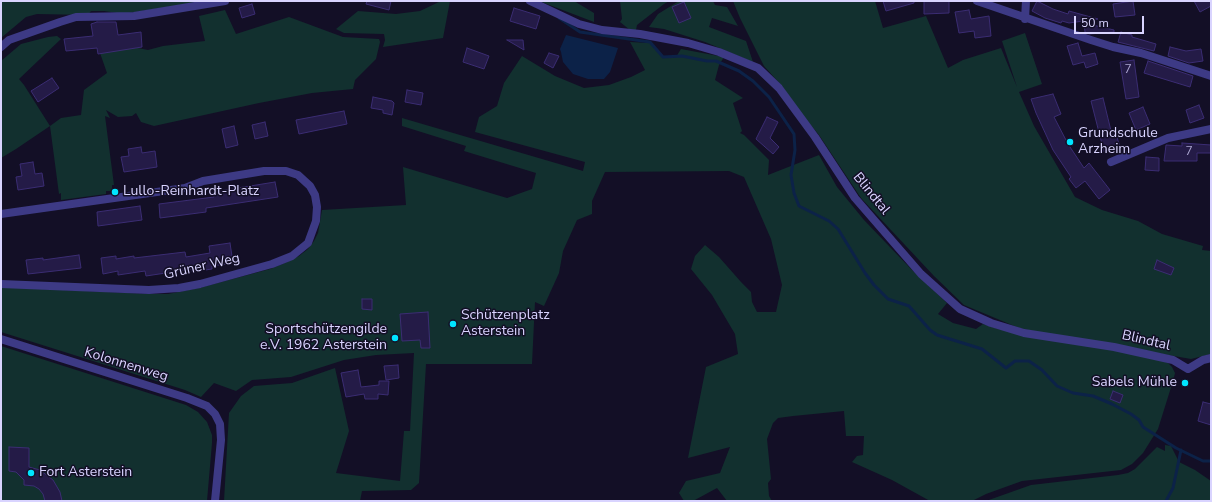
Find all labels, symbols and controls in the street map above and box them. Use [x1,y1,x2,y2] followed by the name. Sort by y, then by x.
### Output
[1076,8,1146,34] scale bar
[1081,15,1109,31] text: 50 m
[1124,63,1132,77] house number: 7
[1078,126,1158,158] place label: Grundschule Arzheim
[1065,137,1075,147] marker: Grundschule Arzheim
[1185,145,1193,159] house number: 7
[849,170,893,218] street label: Blindtal
[123,184,259,200] place label: Lullo-Reinhardt-Platz
[110,187,120,197] marker: Lullo-Reinhardt-Platz
[162,250,242,284] street label: Grüner Weg
[461,308,550,340] place label: Schützenplatz Asterstein
[448,319,458,329] marker: Schützenplatz Asterstein
[260,322,387,354] place label: Sportschützengilde e.V. 1962 Asterstein
[1120,327,1172,355] street label: Blindtal
[390,333,400,343] marker: Sportschützengilde e.V. 1962 Asterstein
[82,344,170,386] street label: Kolonnenweg
[1092,375,1177,391] place label: Sabels Mühle
[1180,378,1190,388] marker: Sabels Mühle
[39,465,132,481] place label: Fort Asterstein
[26,468,36,478] marker: Fort Asterstein

